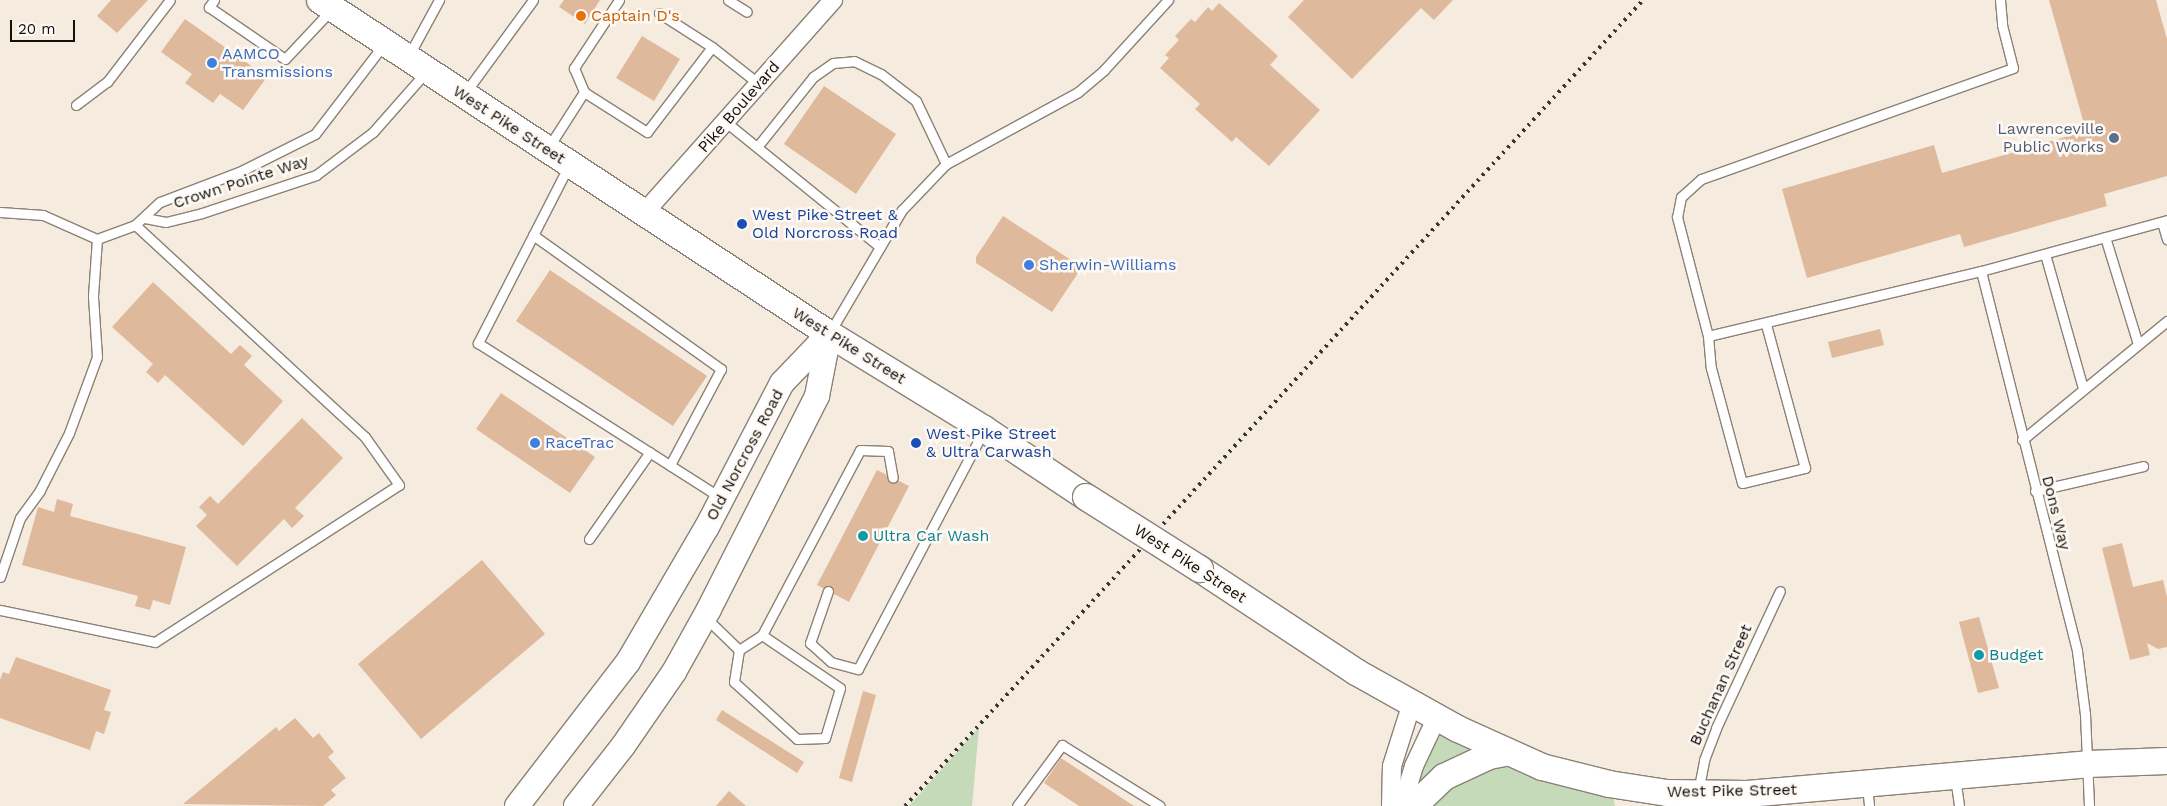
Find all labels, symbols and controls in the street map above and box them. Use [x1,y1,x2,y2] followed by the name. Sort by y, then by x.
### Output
[591,6,680,26] place label: Captain D's
[12,10,78,42] scale bar
[575,10,587,22] marker: Captain D's
[18,20,56,38] text: 20 m
[222,44,333,82] place label: AAMCO Transmissions
[206,57,218,69] marker: AAMCO Transmissions
[694,57,784,157] street label: Pike Boulevard
[449,81,569,169] street label: West Pike Street
[1997,119,2104,157] place label: Lawrenceville Public Works
[2108,132,2120,144] marker: Lawrenceville Public Works
[171,151,311,213] street label: Crown Pointe Way
[752,205,898,243] place label: West Pike Street & Old Norcross Road
[736,218,748,230] marker: West Pike Street & Old Norcross Road
[1039,255,1176,275] place label: Sherwin-Williams
[1023,259,1035,271] marker: Sherwin-Williams
[789,303,909,389] street label: West Pike Street
[702,386,788,524] street label: Old Norcross Road
[926,424,1056,462] place label: West Pike Street & Ultra Carwash
[545,433,614,453] place label: RaceTrac
[529,437,541,449] marker: RaceTrac
[910,437,922,449] marker: West Pike Street & Ultra Carwash
[2037,474,2075,552] street label: Dons Way
[1130,520,1250,608] street label: West Pike Street
[873,526,990,546] place label: Ultra Car Wash
[857,530,869,542] marker: Ultra Car Wash
[1686,621,1756,749] street label: Buchanan Street
[1989,645,2044,665] place label: Budget
[1973,649,1985,661] marker: Budget
[1667,780,1797,802] street label: West Pike Street

